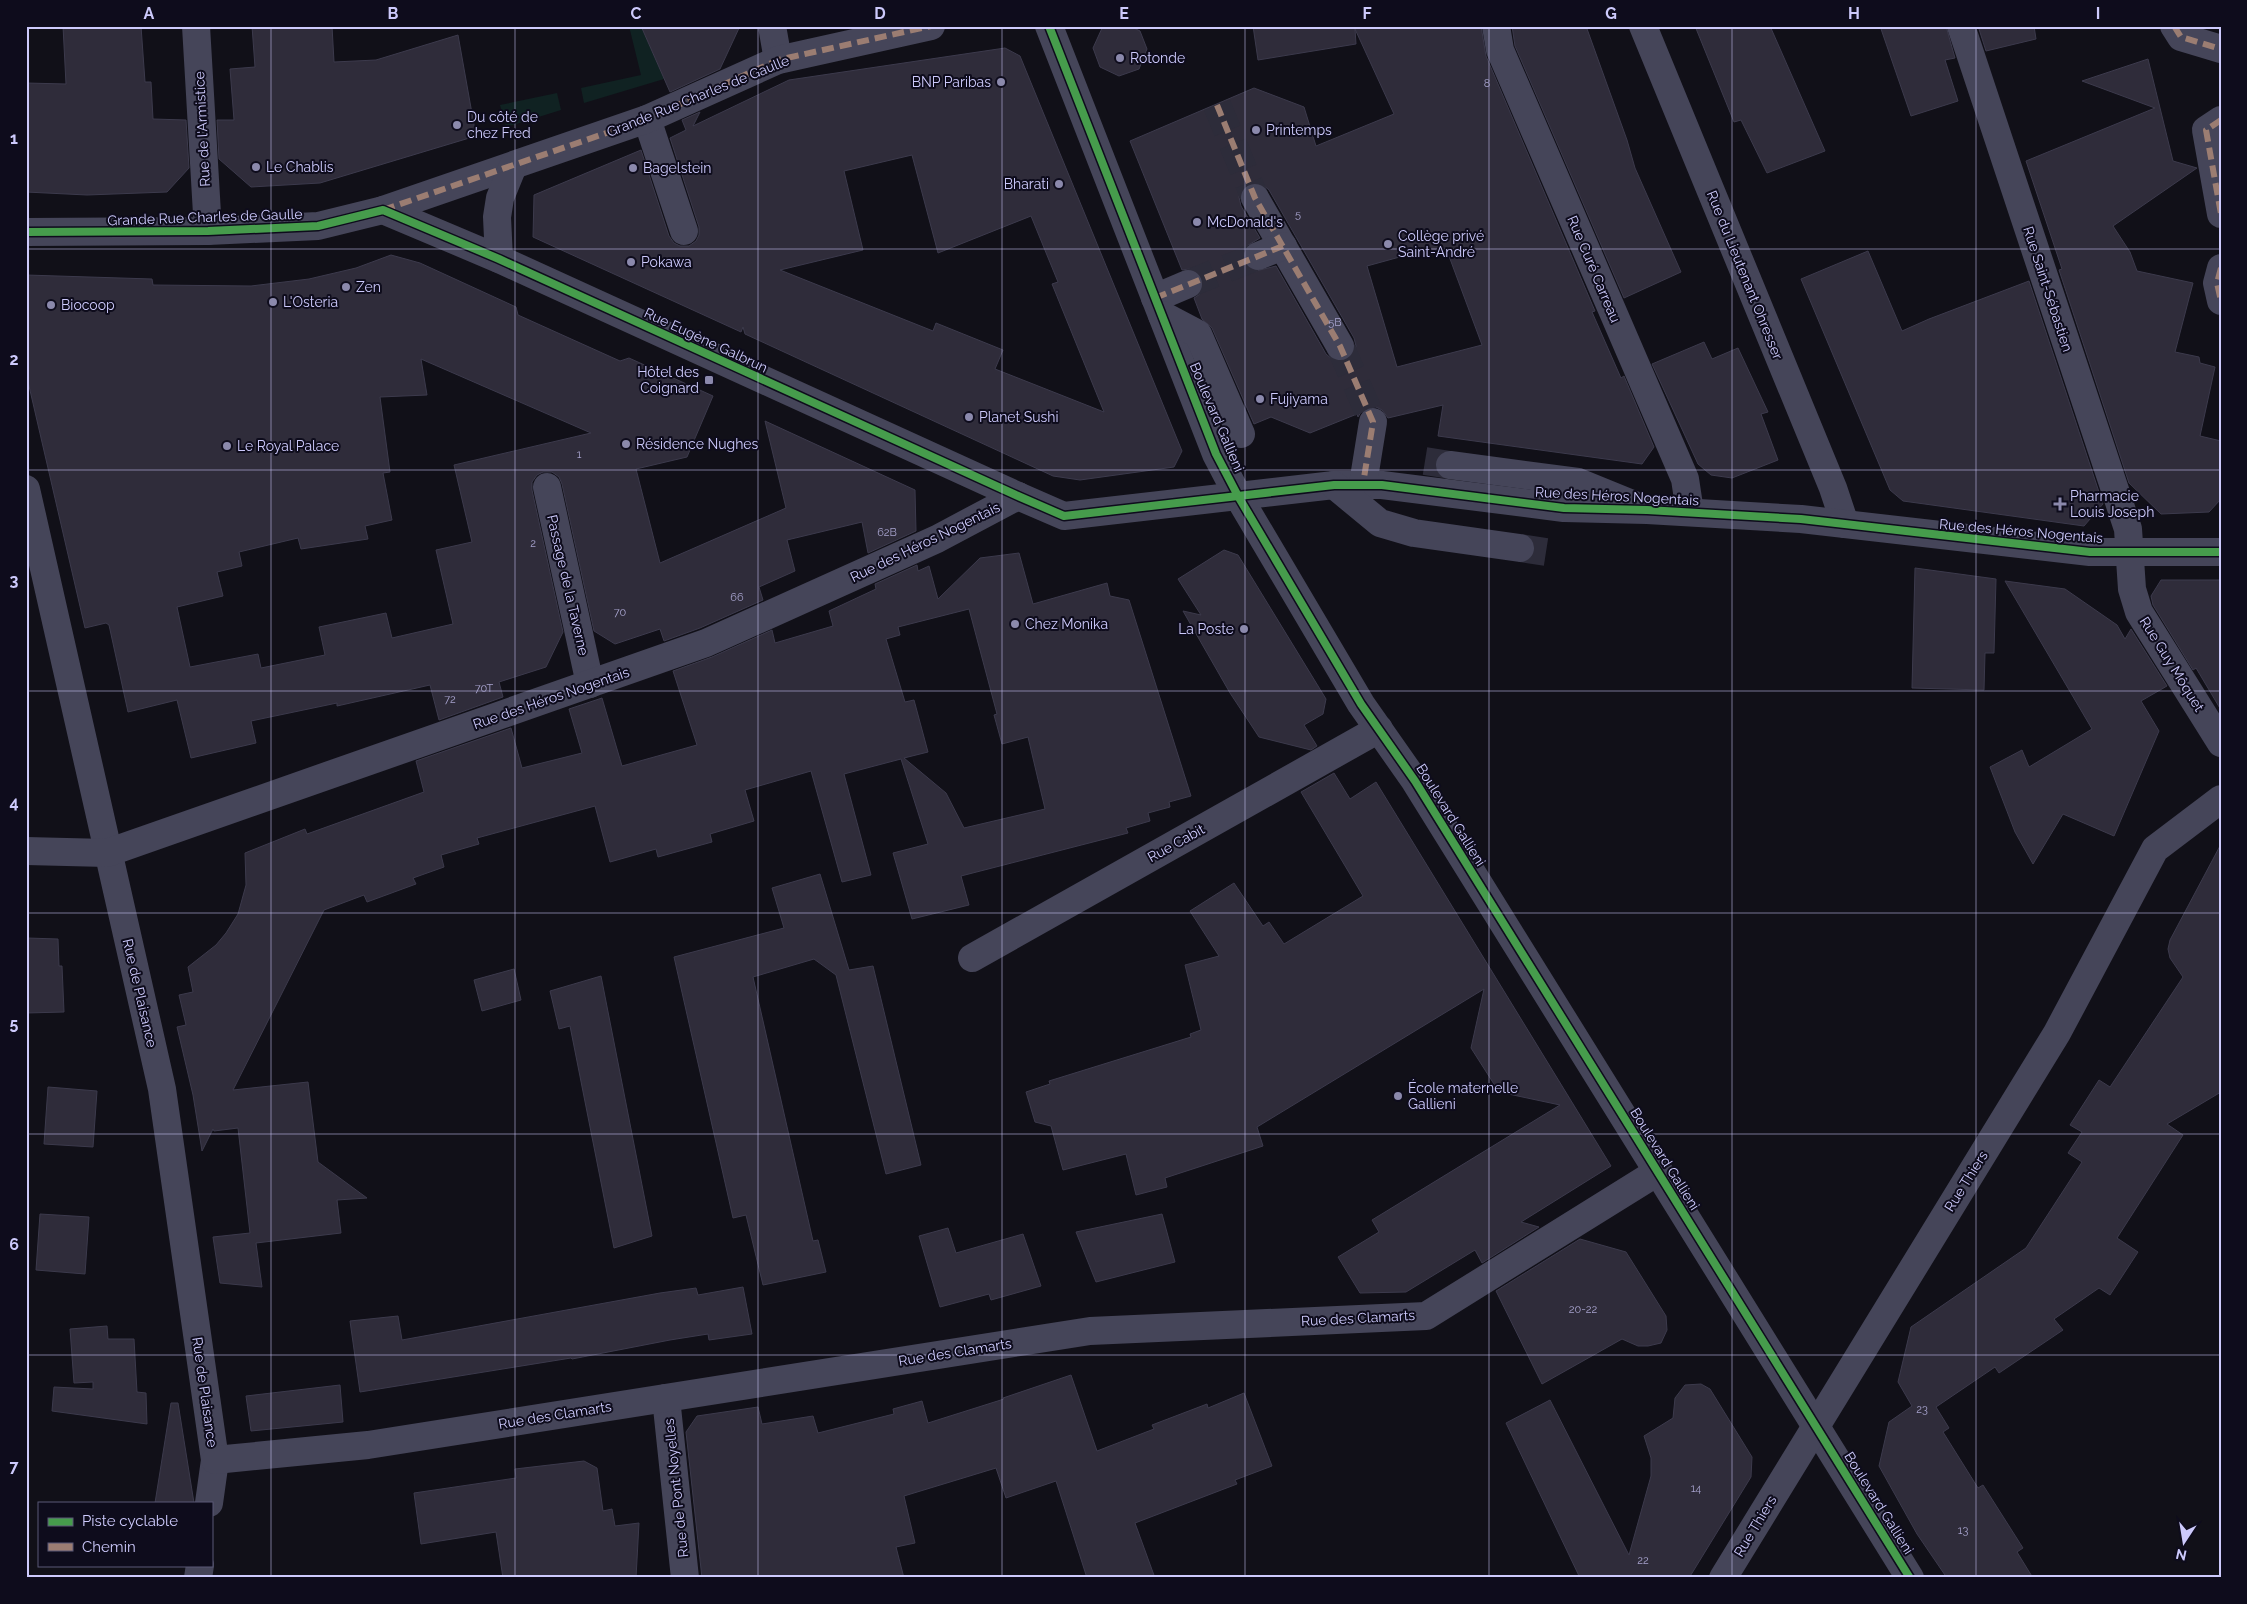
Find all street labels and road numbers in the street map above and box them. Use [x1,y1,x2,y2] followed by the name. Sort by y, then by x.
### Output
[604,52,792,140] street label: Grande Rue Charles de Gaulle
[191,71,213,187] street label: Rue de l'Armistice
[1704,188,1786,362] street label: Rue du Lieutenant Ohresser
[107,206,303,228] street label: Grande Rue Charles de Gaulle
[1564,213,1624,325] street label: Rue Curé Carreau
[2020,224,2076,354] street label: Rue Saint-Sébastien
[642,304,770,376] street label: Rue Eugène Galbrun
[1187,360,1247,474] street label: Boulevard Gallieni
[1535,484,1700,508] street label: Rue des Héros Nogentais
[848,499,1003,585] street label: Rue des Héros Nogentais
[544,513,592,657] street label: Passage de la Taverne
[1938,516,2104,546] street label: Rue des Héros Nogentais
[2136,614,2208,715] street label: Rue Guy Môquet
[471,664,632,732] street label: Rue des Héros Nogentais
[1413,761,1489,869] street label: Boulevard Gallieni
[1145,821,1208,865] street label: Rue Cabit
[120,937,160,1049] street label: Rue de Plaisance
[1627,1105,1703,1213] street label: Boulevard Gallieni
[1941,1148,1991,1214] street label: Rue Thiers
[1301,1307,1416,1329] street label: Rue des Clamarts
[897,1335,1013,1369] street label: Rue des Clamarts
[189,1336,221,1448] street label: Rue de Plaisance
[497,1398,613,1432] street label: Rue des Clamarts
[661,1417,691,1558] street label: Rue de Pont Noyelles
[1841,1449,1917,1557] street label: Boulevard Gallieni
[1731,1492,1780,1559] street label: Rue Thiers

